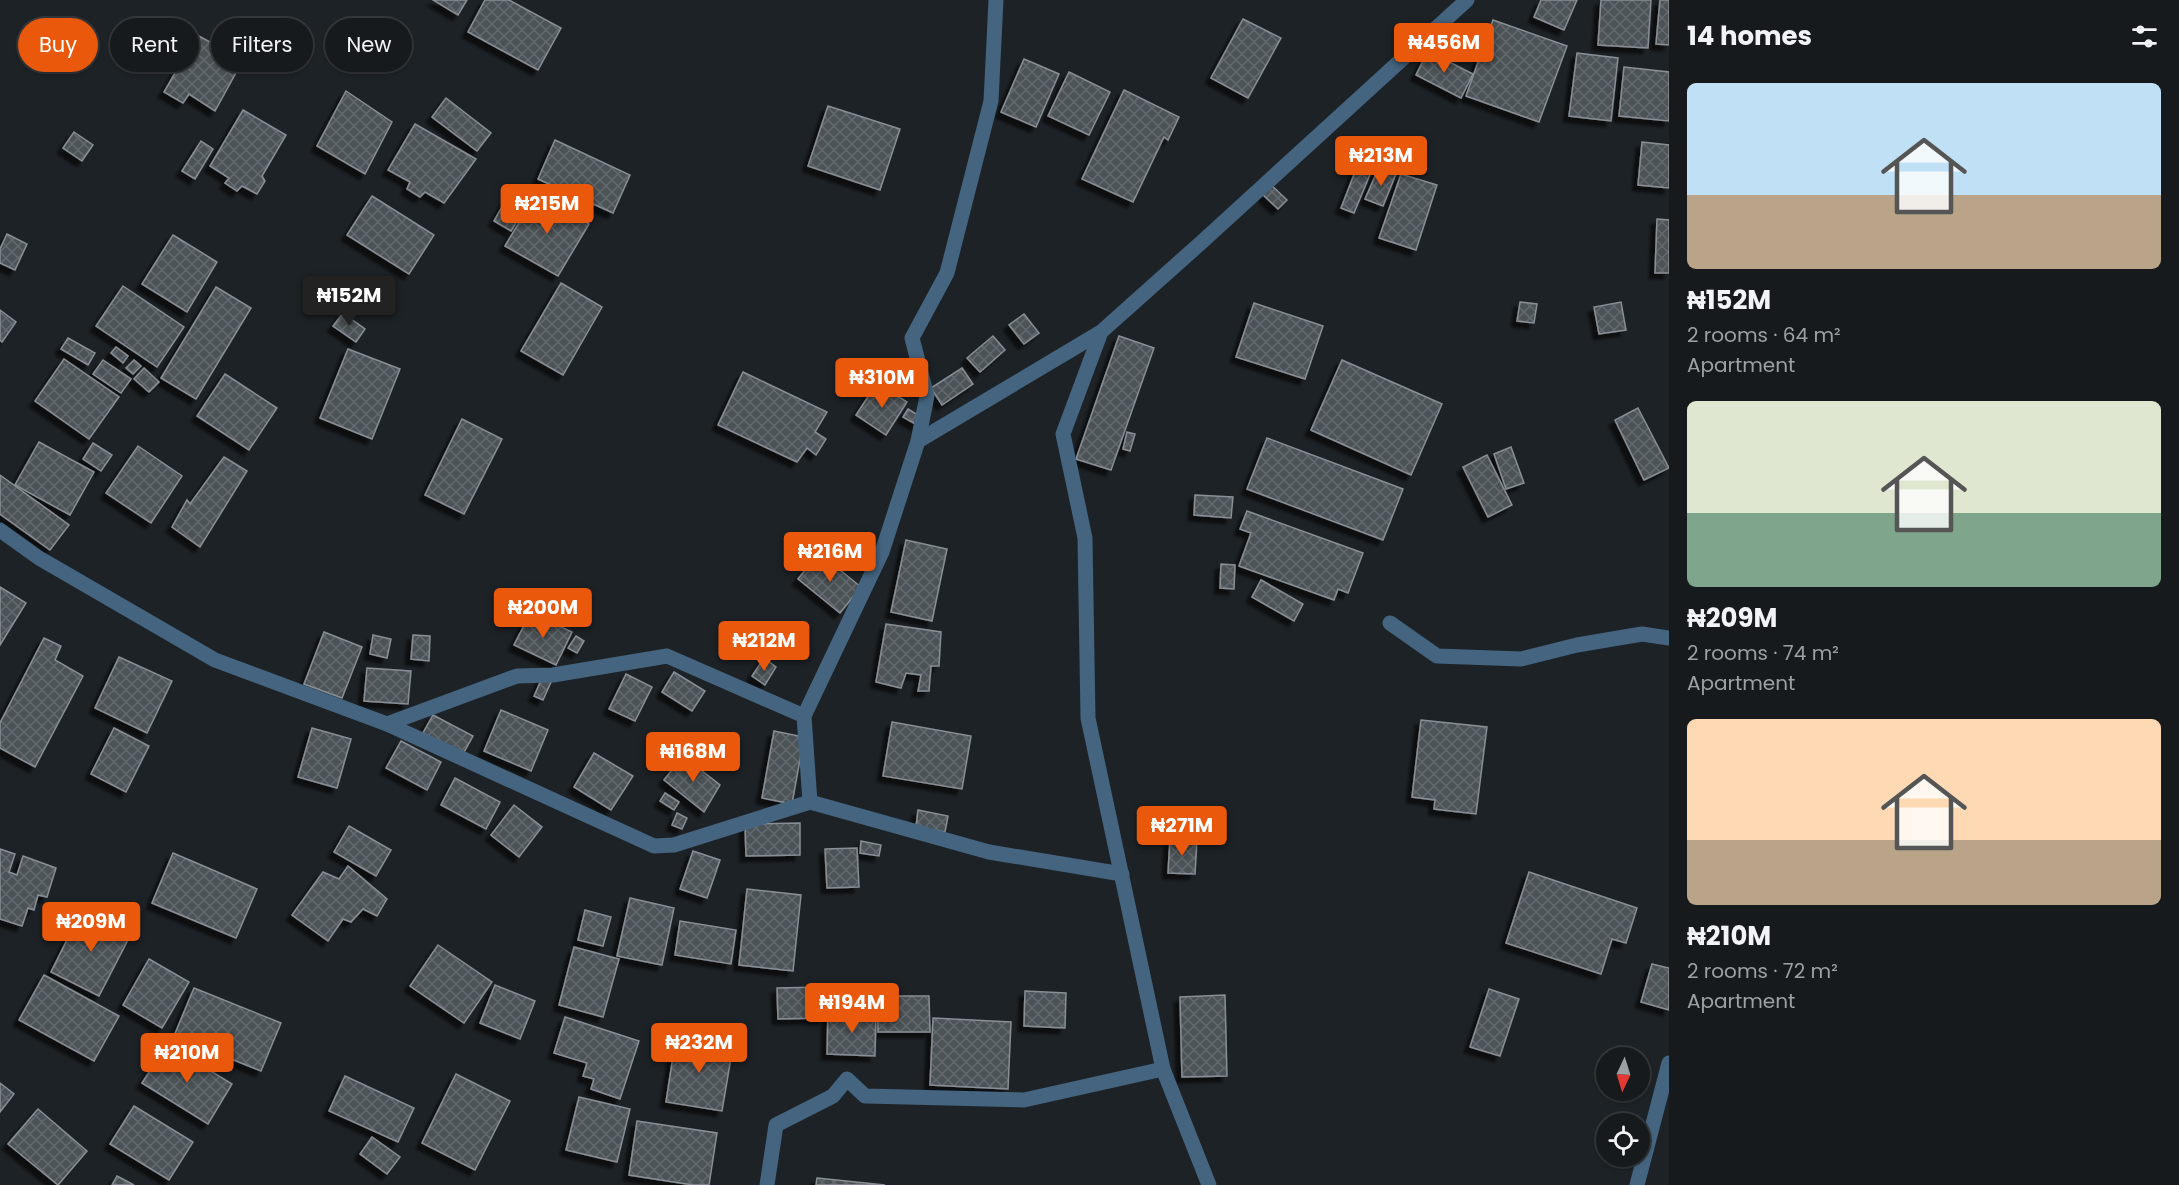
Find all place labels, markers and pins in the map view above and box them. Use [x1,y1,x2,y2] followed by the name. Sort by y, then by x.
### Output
[1402,23,1486,74] pin: ₦456M
[1339,136,1423,187] pin: ₦213M
[505,184,589,235] pin: ₦215M
[307,276,391,327] pin: ₦152M
[840,358,924,409] pin: ₦310M
[788,532,872,583] pin: ₦216M
[501,588,585,639] pin: ₦200M
[722,621,806,672] pin: ₦212M
[651,732,735,783] pin: ₦168M
[1140,806,1224,857] pin: ₦271M
[49,902,133,953] pin: ₦209M
[810,983,894,1034] pin: ₦194M
[657,1023,741,1074] pin: ₦232M
[145,1033,229,1084] pin: ₦210M

